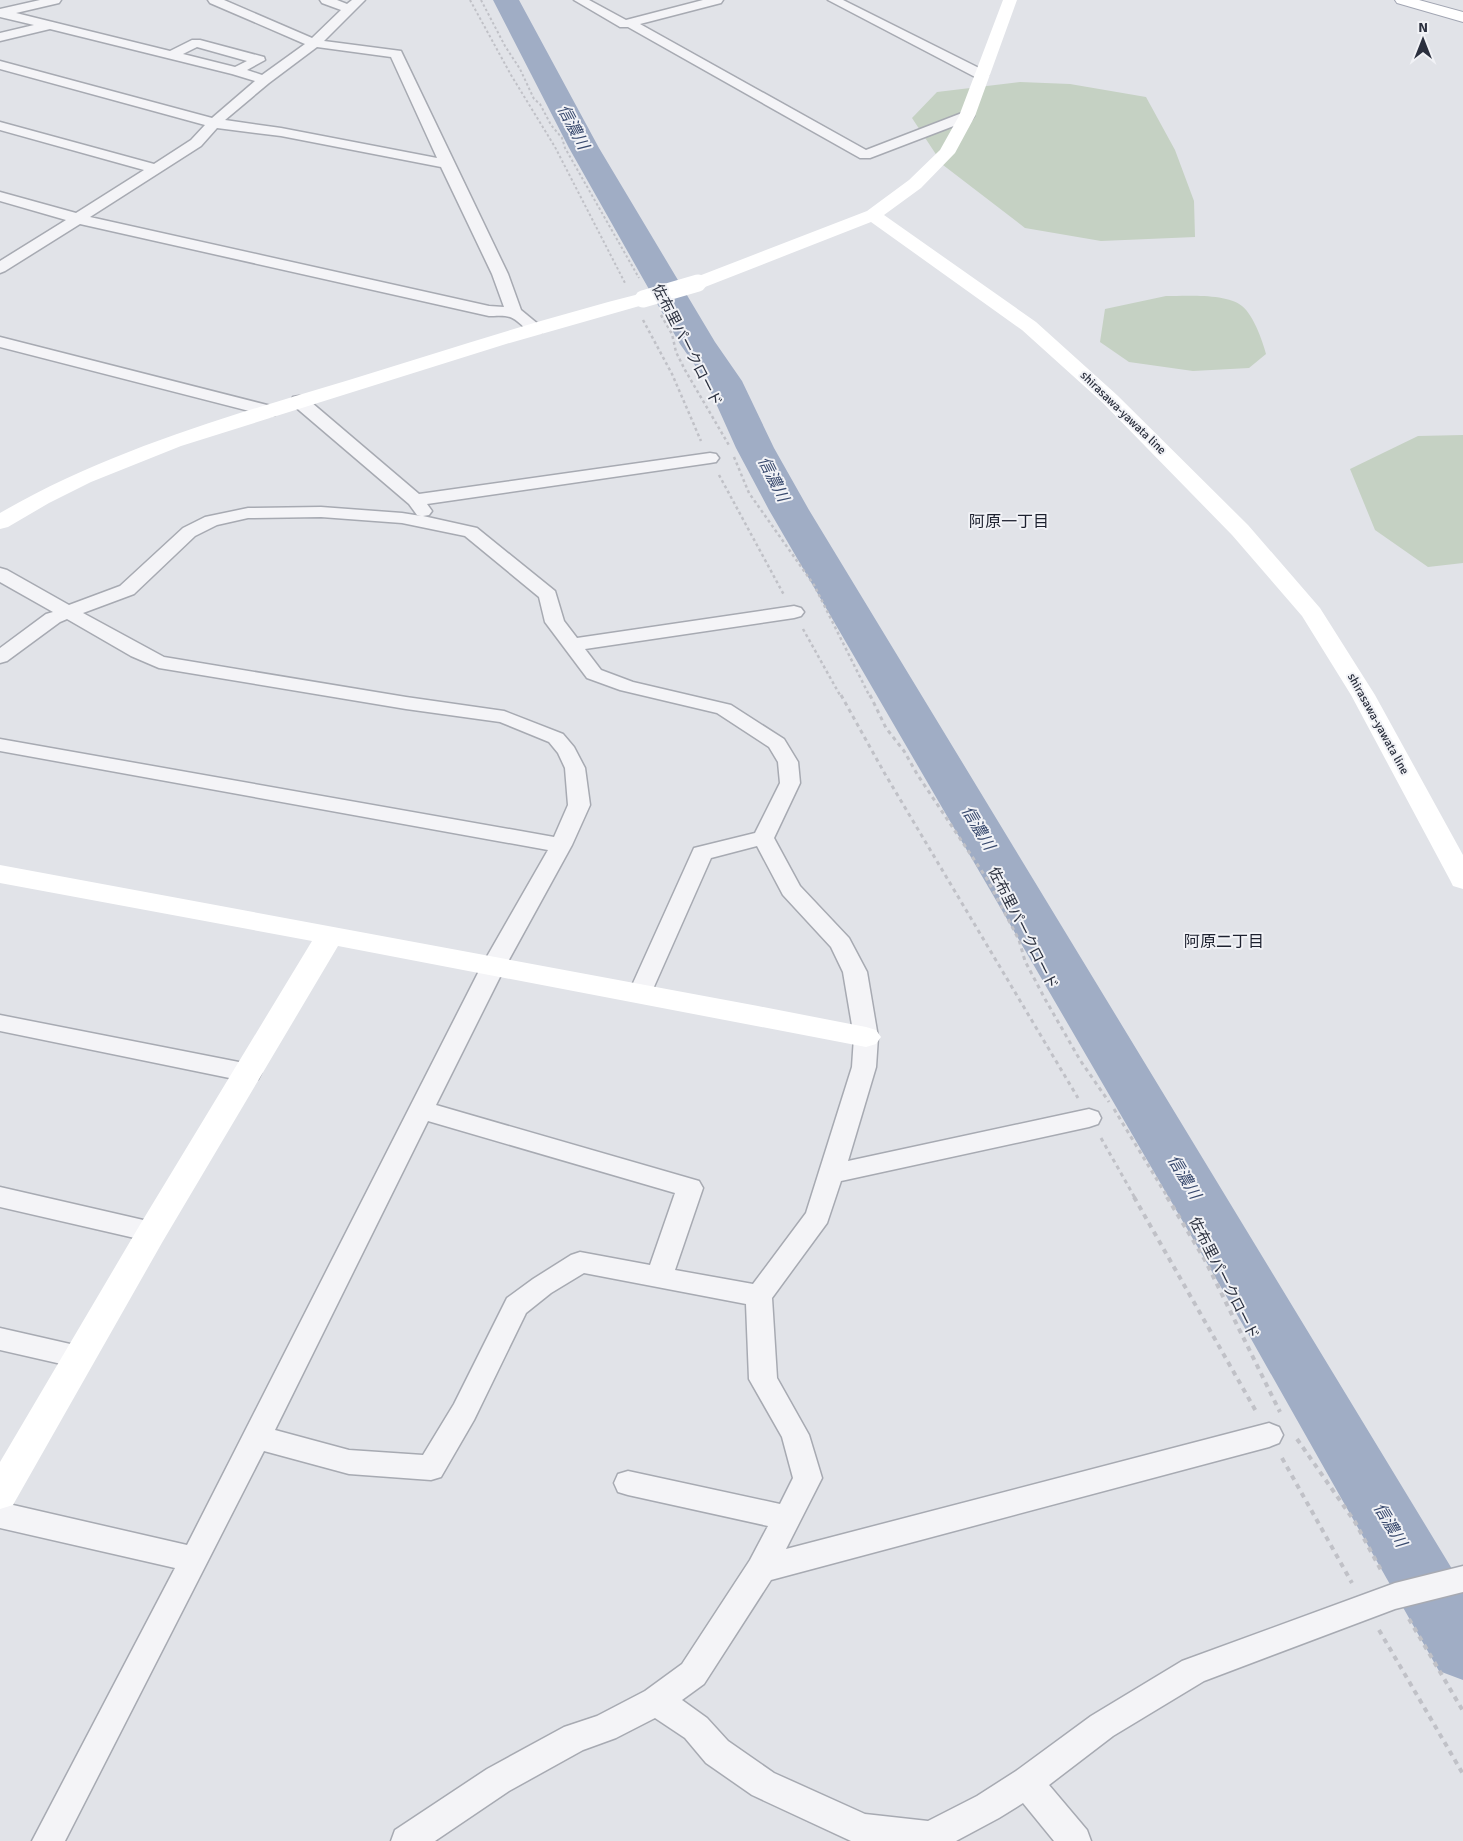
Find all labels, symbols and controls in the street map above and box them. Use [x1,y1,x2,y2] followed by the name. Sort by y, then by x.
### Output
[1398,15,1448,65] north arrow
[1418,19,1428,36] text: N
[553,101,594,155] water label: 信濃川
[648,281,726,409] street label: 佐布里パークロード
[1077,368,1169,458] street label: shirasawa-yawata line
[753,453,794,507] water label: 信濃川
[969,512,1049,532] district label: 阿原一丁目
[1344,671,1412,777] street label: shirasawa-yawata line
[957,802,1000,855] water label: 信濃川
[984,864,1062,992] street label: 佐布里パークロード
[1184,932,1264,952] district label: 阿原二丁目
[1163,1151,1206,1204] water label: 信濃川
[1185,1214,1263,1342] street label: 佐布里パークロード
[1369,1499,1412,1552] water label: 信濃川

